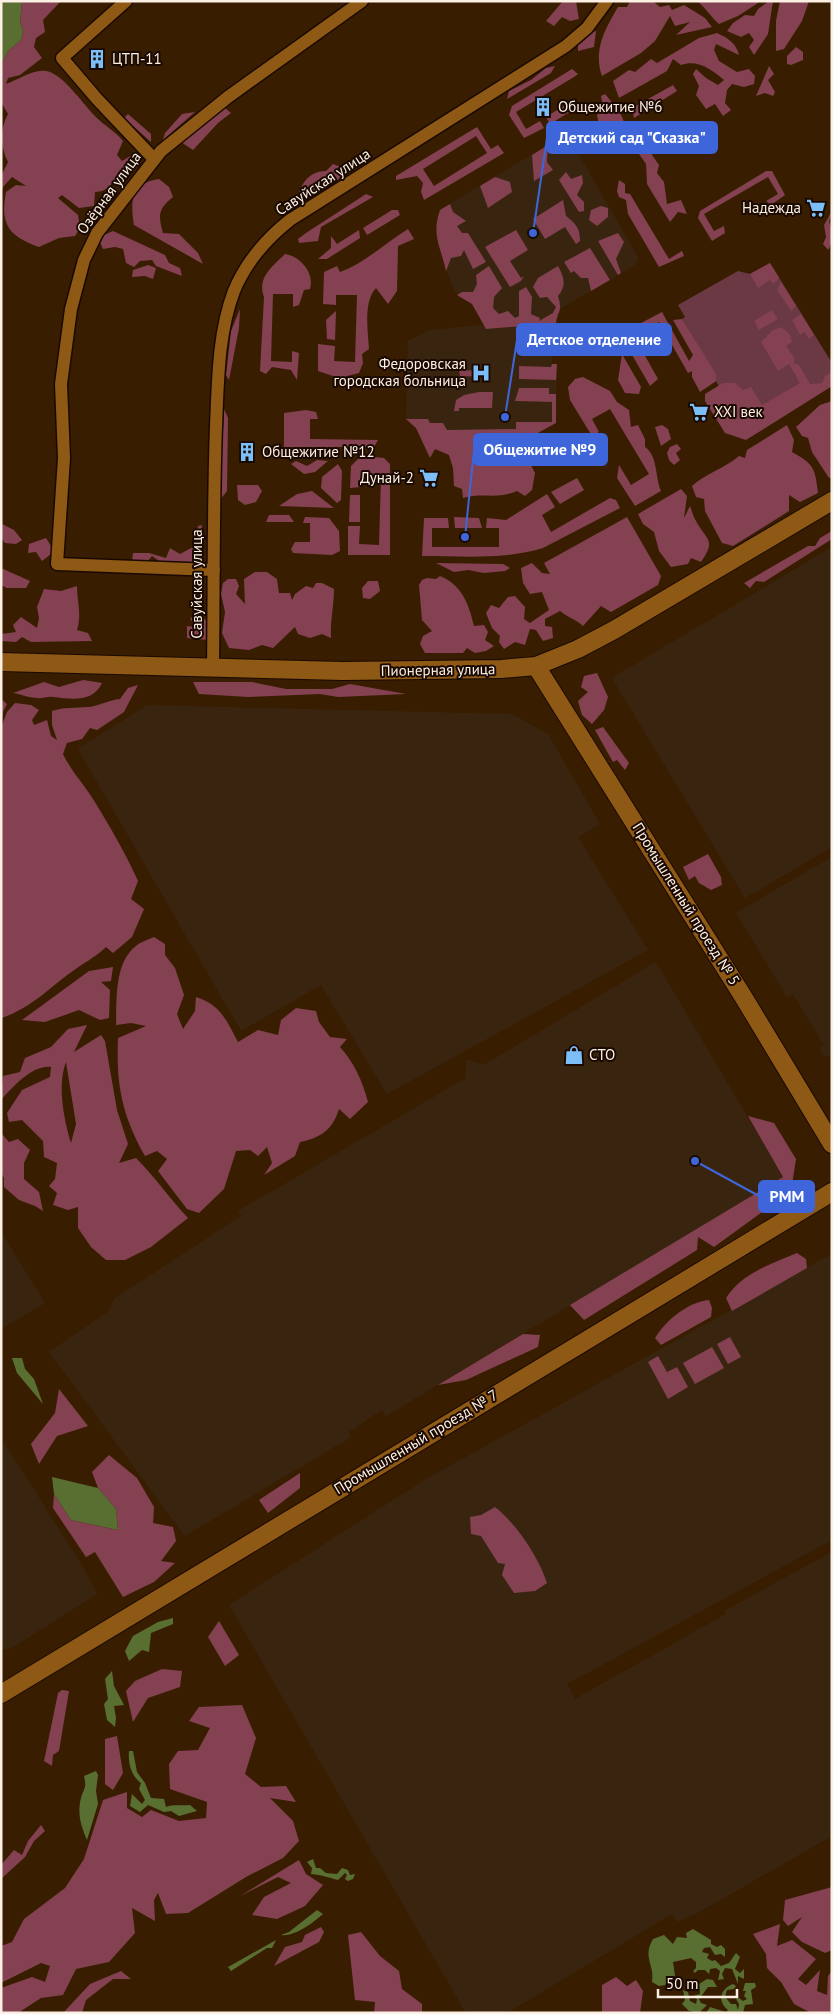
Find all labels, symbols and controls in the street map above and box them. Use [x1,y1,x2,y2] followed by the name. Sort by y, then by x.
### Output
[86,48,108,70] building icon: ЦТП-11
[112,49,162,68] place label: ЦТП-11
[532,96,554,118] building icon: Общежитие №6
[558,97,663,116] place label: Общежитие №6
[547,122,717,153] callout: Детский сад "Сказка"
[558,127,706,147] text: Детский сад "Сказка"
[272,144,374,219] street label: Савуйская улица
[72,148,145,238] street label: Озёрная улица
[805,197,827,219] supermarket icon: Надежда
[742,198,801,217] place label: Надежда
[517,324,671,355] callout: Детское отделение
[527,329,661,349] text: Детское отделение
[334,354,466,390] place label: Федоровская городская больница
[470,362,492,384] hospital icon: Федоровская городская больница
[688,401,710,423] supermarket icon: XXI век
[714,402,764,421] place label: XXI век
[474,434,607,465] callout: Общежитие №9
[484,439,596,459] text: Общежитие №9
[236,441,258,463] building icon: Общежитие №12
[262,442,375,461] place label: Общежитие №12
[418,467,440,489] supermarket icon: Дунай-2
[360,468,414,487] place label: Дунай-2
[187,529,206,639] street label: Савуйская улица
[380,659,496,680] street label: Пионерная улица
[629,819,744,989] street label: Промышленный проезд № 5
[563,1044,585,1066] shop icon: СТО
[589,1045,615,1064] place label: СТО
[759,1181,814,1212] callout: РММ
[770,1186,804,1206] text: РММ
[330,1385,501,1498] street label: Промышленный проезд № 7
[658,1966,737,1998] scale bar
[666,1974,699,1993] text: 50 m

